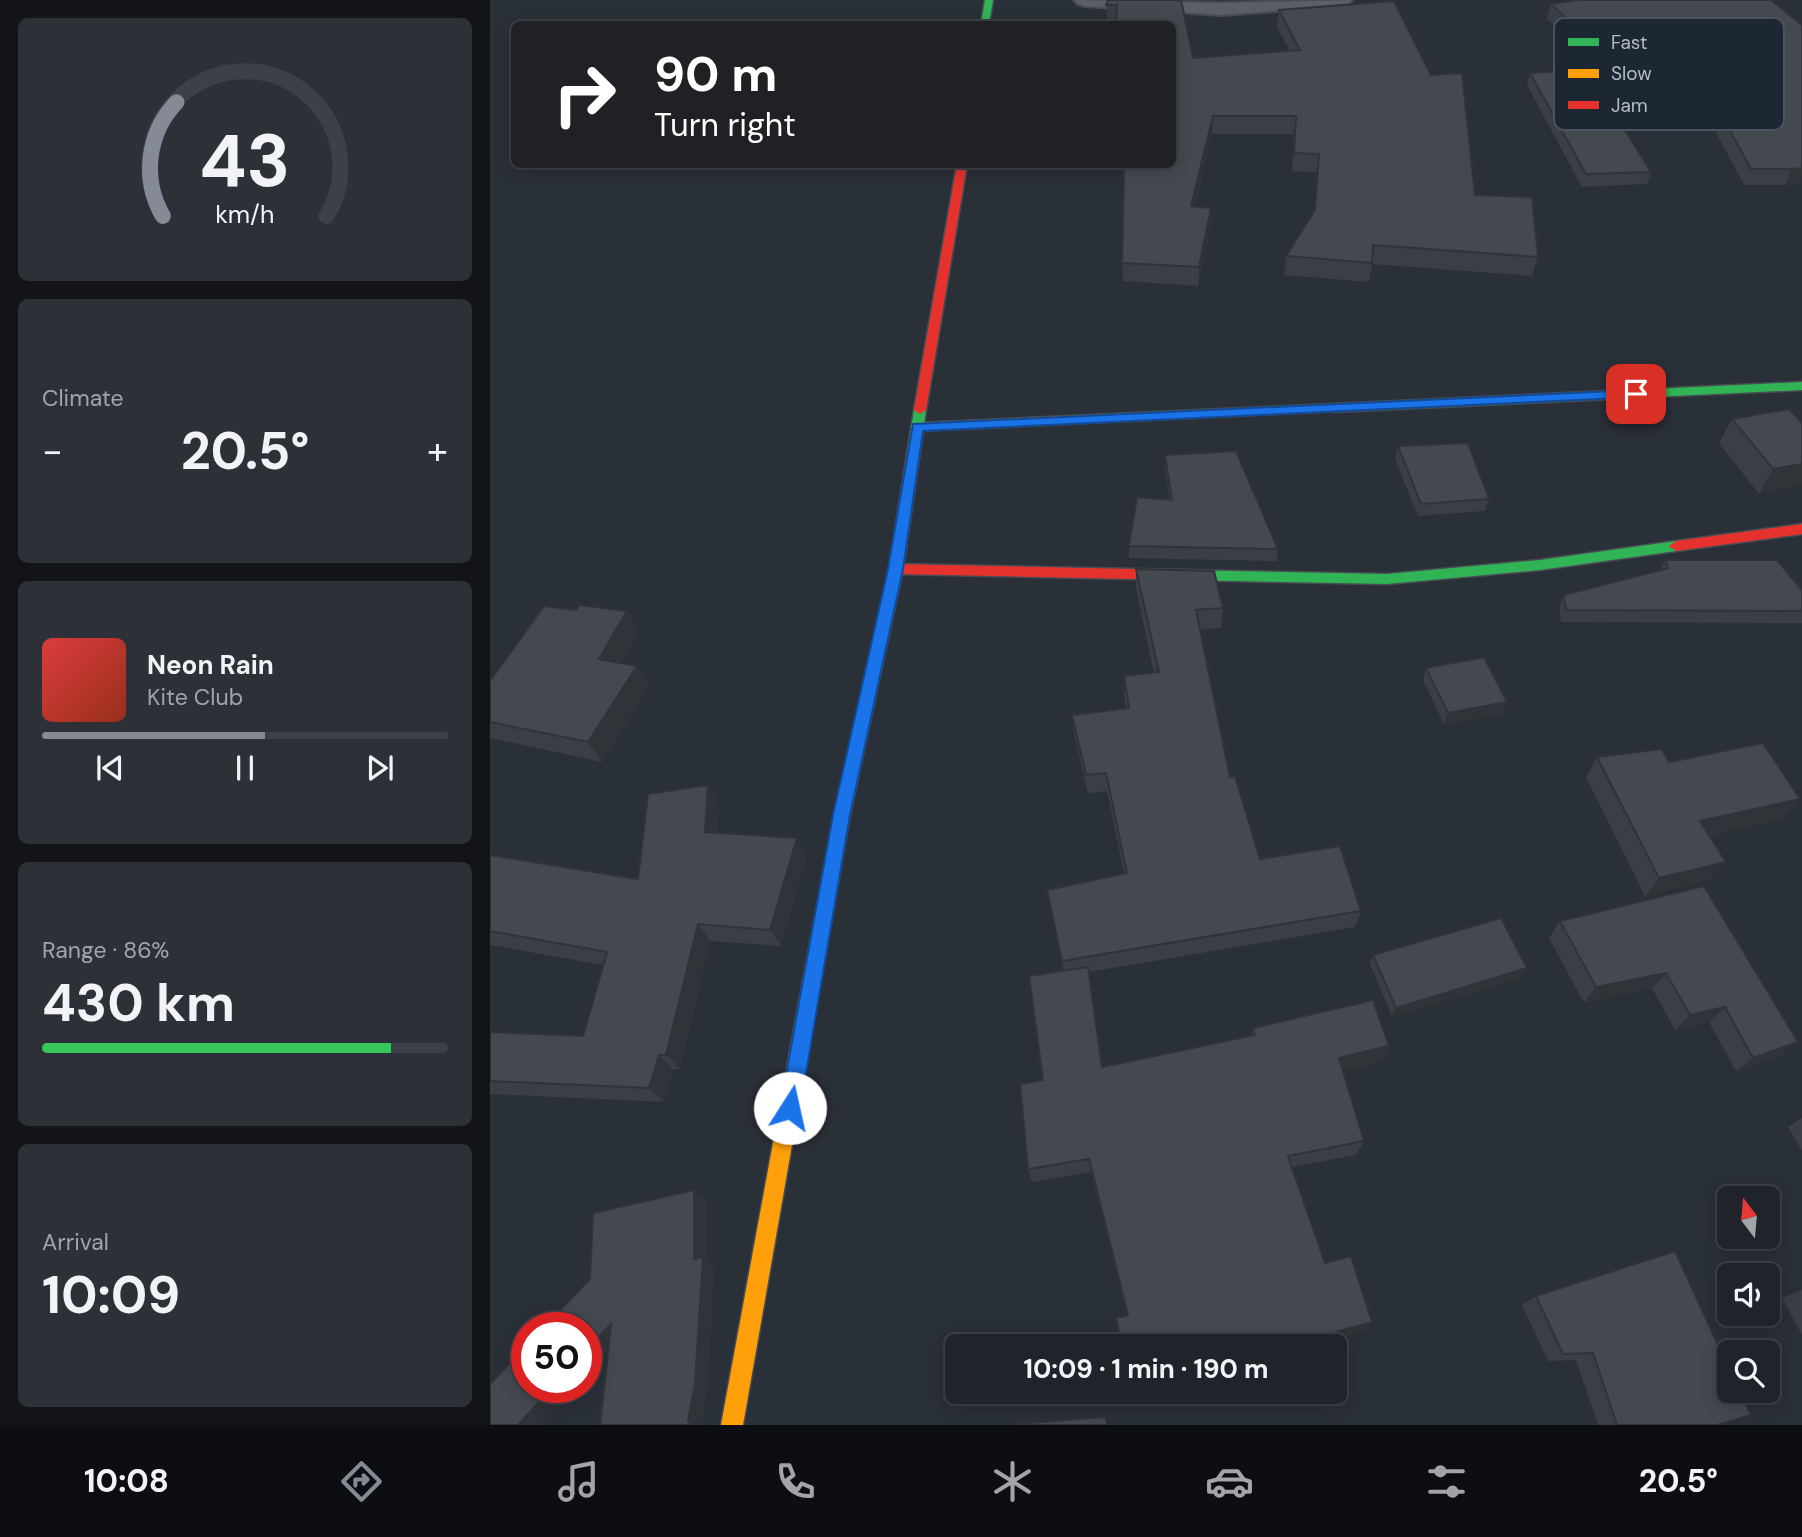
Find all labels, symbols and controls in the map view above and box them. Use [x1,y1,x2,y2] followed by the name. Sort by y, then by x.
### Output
[1554,18,1784,130] legend
[1611,30,1647,55] text: Fast
[654,42,777,106] text: 90 m
[539,49,630,140] icon: right
[1611,61,1652,86] text: Slow
[1611,93,1648,118] text: Jam
[654,104,796,146] text: Turn right
[199,114,291,209] text: 43
[215,198,275,231] text: km/h
[1606,364,1666,424] pin
[1617,375,1655,413] icon: arrive
[42,383,124,413] text: Climate
[181,417,309,485] text: 20.5°
[42,426,63,476] text: −
[427,426,448,476] text: +
[147,648,274,682] text: Neon Rain
[147,682,243,712] text: Kite Club
[91,749,129,787] icon: previous
[226,749,264,787] icon: pause
[361,749,399,787] icon: next
[42,935,169,965] text: Range · 86%
[42,969,235,1037] text: 430 km
[753,1071,827,1145] position arrow
[1717,1186,1780,1250] north arrow
[1717,1186,1780,1403] map controls
[42,1227,109,1257] text: Arrival
[42,1261,180,1329] text: 10:09
[1717,1263,1780,1326] button: sound
[511,1312,602,1403] speed limit sign: 50
[1717,1340,1780,1403] button: search
[1024,1352,1268,1386] text: 10:09 · 1 min · 190 m
[337,1457,386,1506] icon: directions
[554,1457,603,1506] icon: music
[771,1457,820,1506] icon: phone
[988,1457,1037,1506] icon: climate
[1205,1457,1254,1506] icon: car
[1422,1457,1471,1506] icon: filters
[84,1460,169,1502] text: 10:08
[1639,1460,1718,1502] text: 20.5°

